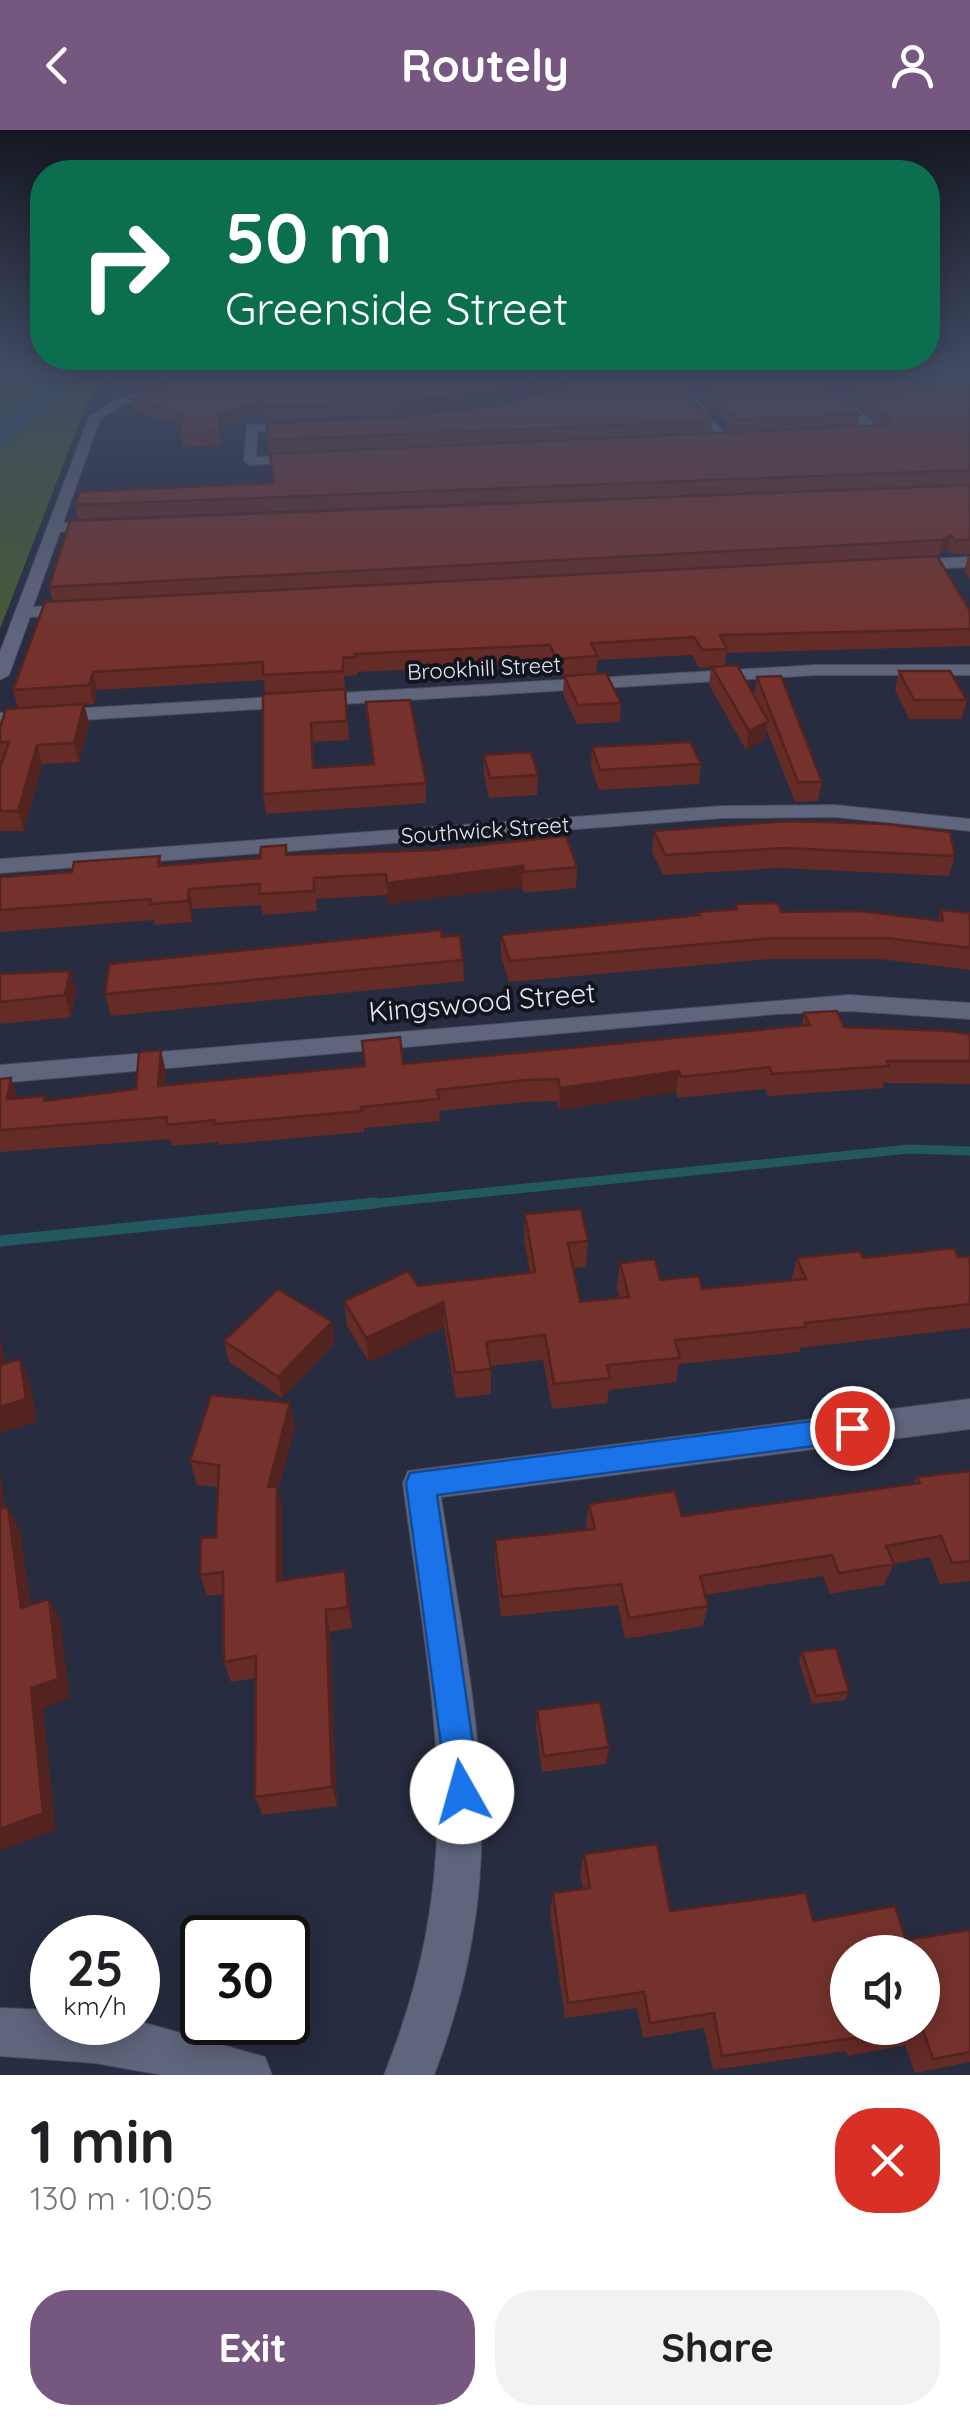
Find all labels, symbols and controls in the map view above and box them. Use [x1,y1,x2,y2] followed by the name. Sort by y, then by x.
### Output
[401,37,569,93] text: Routely
[30,38,85,93] icon: back
[885,38,940,93] icon: person
[225,193,392,281] text: 50 m
[60,200,190,330] icon: right
[225,280,568,336] text: Greenside Street
[406,650,562,686] street label: Brookhill Street
[400,810,570,850] street label: Southwick Street
[367,974,597,1029] street label: Kingswood Street
[810,1386,895,1471] pin
[825,1401,880,1456] icon: arrive
[410,1740,514,1844] position arrow
[180,1915,310,2045] speed limit sign: 30
[830,1935,940,2045] map controls
[830,1935,940,2045] button: sound
[66,1936,124,1999] text: 25
[63,1990,127,2021] text: km/h
[30,2103,175,2178] text: 1 min
[835,2108,940,2213] button: close
[30,2178,213,2218] text: 130 m · 10:05
[30,2290,475,2405] button: Exit
[495,2290,940,2405] button: Share

